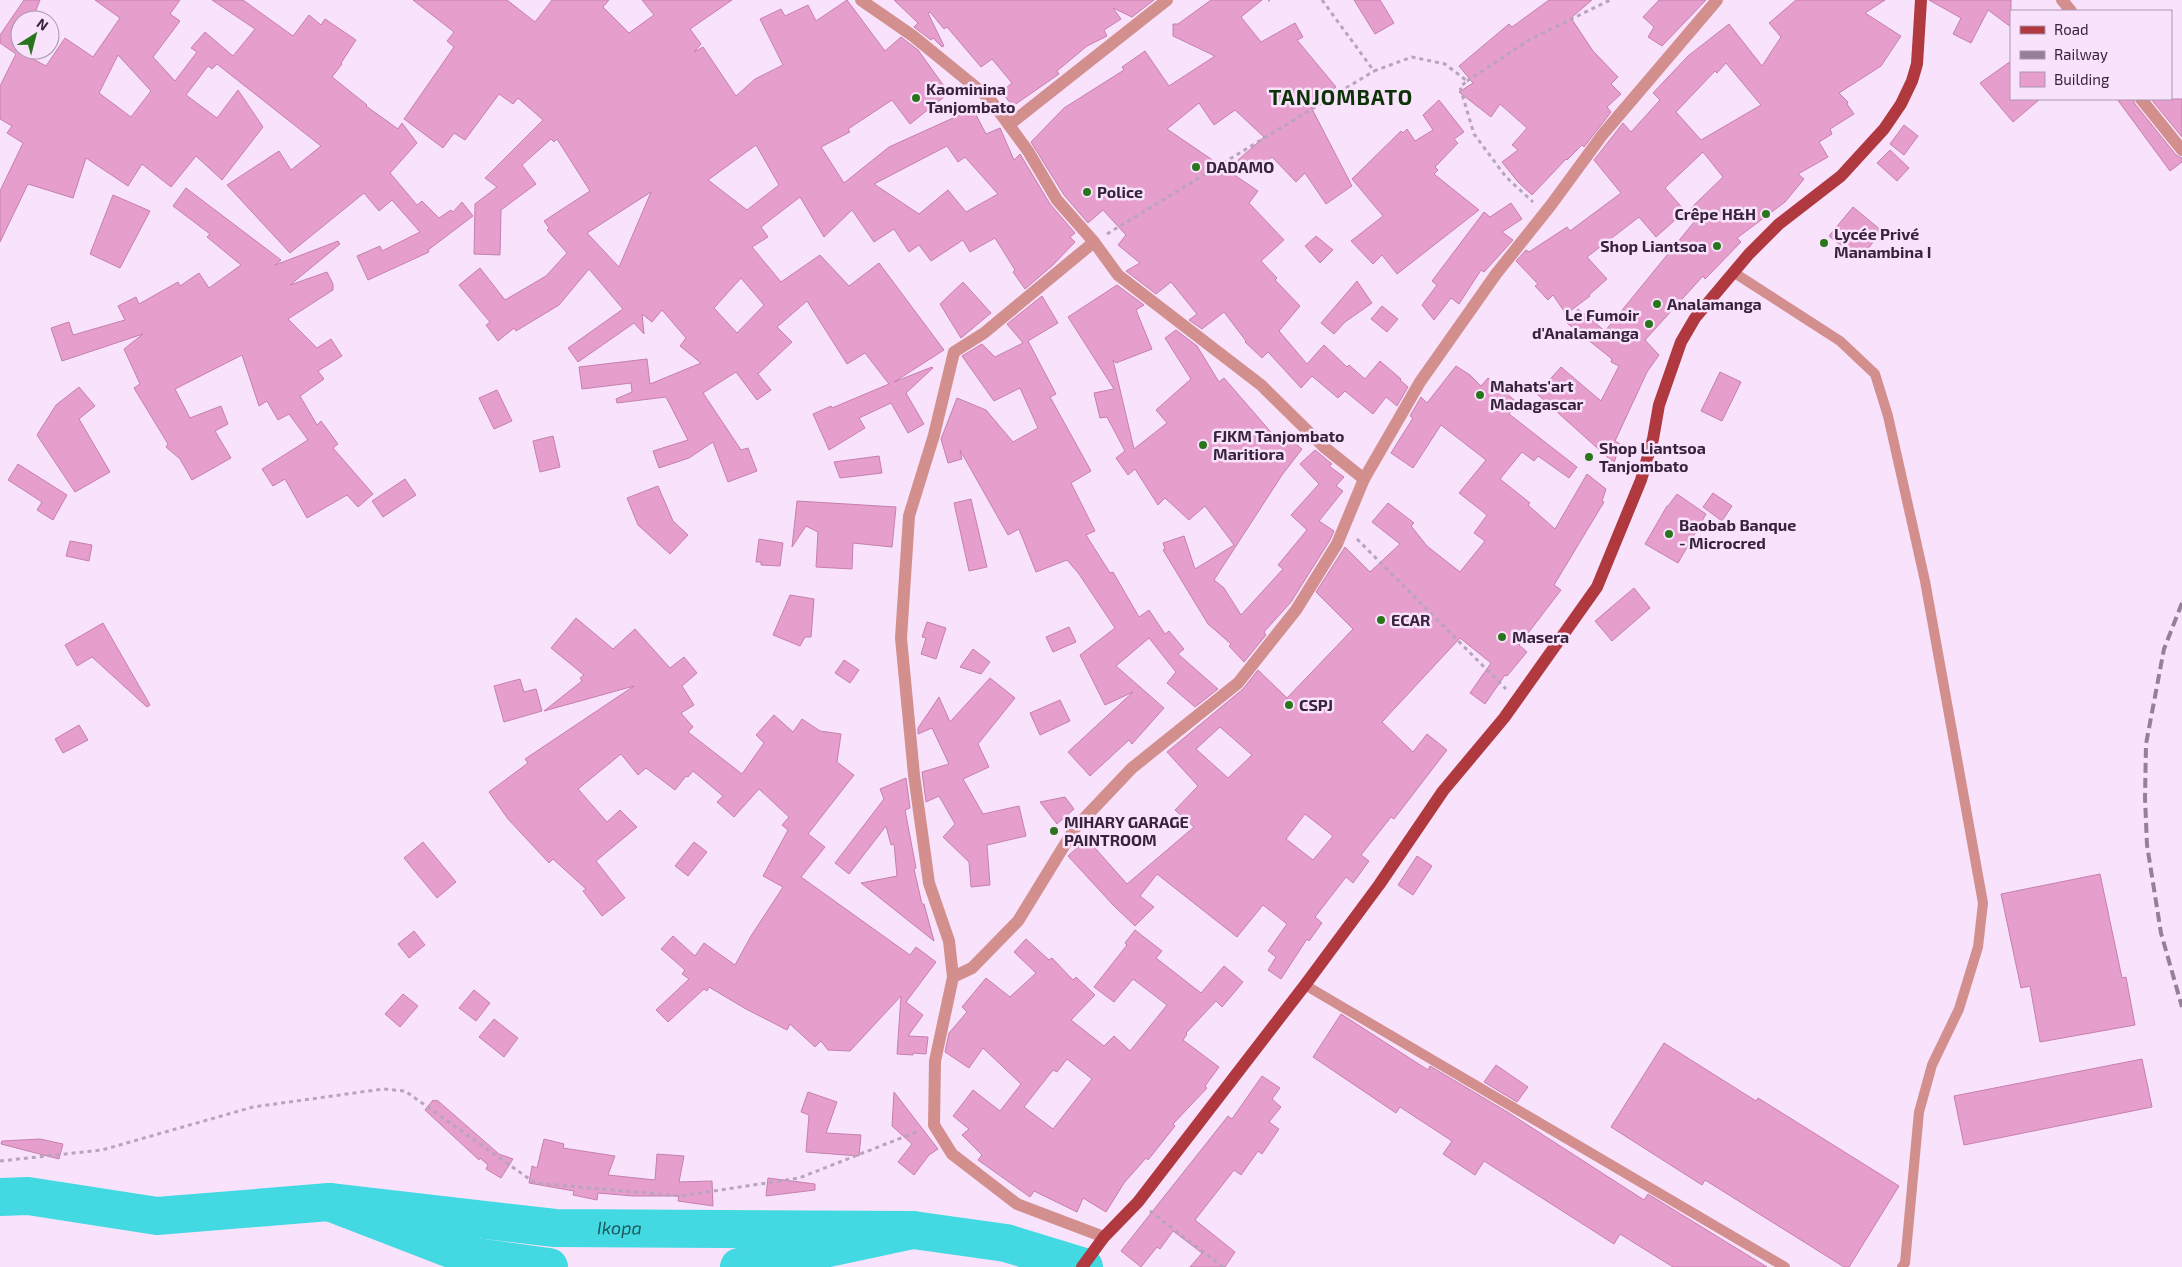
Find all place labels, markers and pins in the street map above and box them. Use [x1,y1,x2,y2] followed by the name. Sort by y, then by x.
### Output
[926,79,1016,116] place label: Kaominina Tanjombato
[910,92,922,104] marker: Kaominina Tanjombato
[1206,157,1274,176] place label: DADAMO
[1190,161,1202,173] marker: DADAMO
[1097,182,1143,201] place label: Police
[1081,186,1093,198] marker: Police
[1674,204,1756,223] place label: Crêpe H&H
[1760,208,1772,220] marker: Crêpe H&H
[1834,224,1931,261] place label: Lycée Privé Manambina I
[1600,236,1707,255] place label: Shop Liantsoa
[1818,237,1830,249] marker: Lycée Privé Manambina I
[1711,240,1723,252] marker: Shop Liantsoa
[1667,294,1762,313] place label: Analamanga
[1651,298,1663,310] marker: Analamanga
[1532,305,1639,342] place label: Le Fumoir d'Analamanga
[1643,318,1655,330] marker: Le Fumoir d'Analamanga
[1490,376,1584,413] place label: Mahats'art Madagascar
[1474,389,1486,401] marker: Mahats'art Madagascar
[1213,426,1345,463] place label: FJKM Tanjombato Maritiora
[1599,438,1706,475] place label: Shop Liantsoa Tanjombato
[1197,439,1209,451] marker: FJKM Tanjombato Maritiora
[1583,451,1595,463] marker: Shop Liantsoa Tanjombato
[1679,515,1796,552] place label: Baobab Banque - Microcred
[1663,528,1675,540] marker: Baobab Banque - Microcred
[1391,610,1430,629] place label: ECAR
[1375,614,1387,626] marker: ECAR
[1512,627,1569,646] place label: Masera
[1496,631,1508,643] marker: Masera
[1299,695,1333,714] place label: CSPJ
[1283,699,1295,711] marker: CSPJ
[1064,812,1189,849] place label: MIHARY GARAGE PAINTROOM
[1048,825,1060,837] marker: MIHARY GARAGE PAINTROOM

